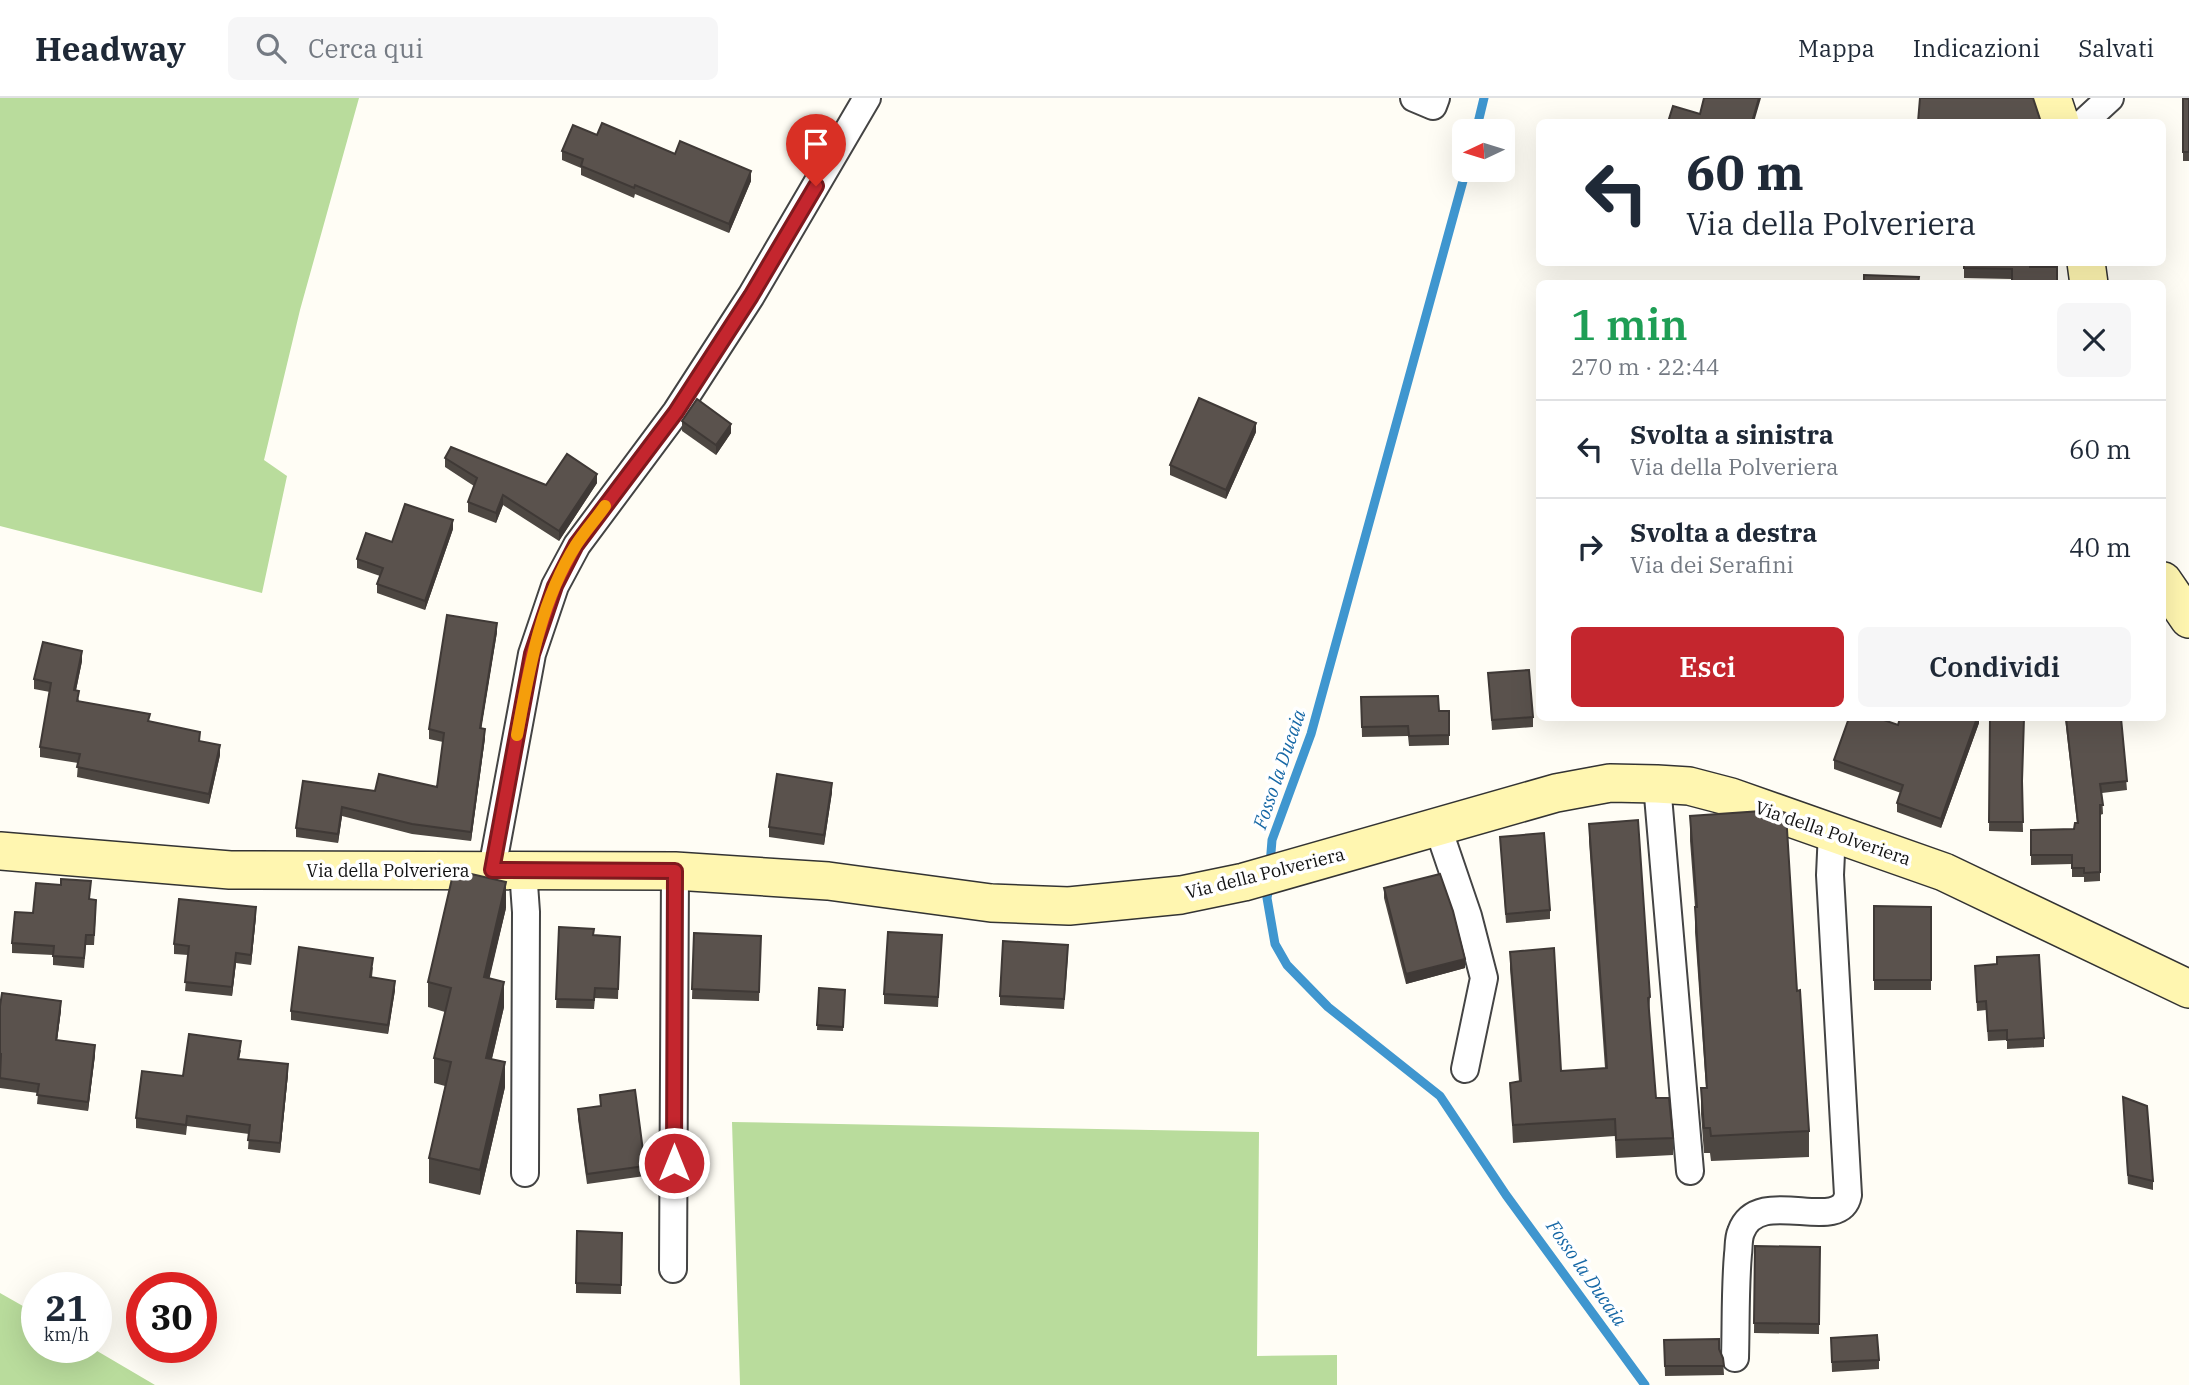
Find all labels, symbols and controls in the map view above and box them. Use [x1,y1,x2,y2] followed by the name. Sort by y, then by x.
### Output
[228,17,718,80] search box
[35,27,186,70] text: Headway
[252,29,290,67] icon: search
[308,31,423,65] text: Cerca qui
[1798,32,1875,64] text: Mappa
[1913,32,2040,64] text: Indicazioni
[2078,32,2154,64] text: Salvati
[786,114,846,186] pin
[1452,119,1516,182] north arrow
[1452,119,1515,182] map controls
[797,125,835,163] icon: arrive
[1686,140,1804,203] text: 60 m
[1571,147,1662,238] icon: left
[1686,202,1976,244] text: Via della Polveriera
[1571,297,1688,352] text: 1 min
[2057,303,2131,377] button: close
[1571,351,1720,381] text: 270 m · 22:44
[1630,417,1834,451] text: Svolta a sinistra
[1571,430,1609,468] icon: left
[2069,432,2131,466] text: 60 m
[1630,451,1839,481] text: Via della Polveriera
[1630,515,1817,549] text: Svolta a destra
[1571,528,1609,566] icon: right
[2069,530,2131,564] text: 40 m
[1630,549,1794,579] text: Via dei Serafini
[1571,627,1844,707] button: Esci
[1858,627,2131,707] button: Condividi
[1247,706,1311,833] water label: Fosso la Ducaia
[1752,796,1914,871] street label: Via della Polveriera
[1183,842,1347,904] street label: Via della Polveriera
[306,859,470,882] street label: Via della Polveriera
[637,1126,711,1200] position arrow
[1541,1214,1633,1331] water label: Fosso la Ducaia
[126,1272,217,1363] speed limit sign: 30
[45,1285,88,1331] text: 21
[44,1323,89,1346] text: km/h

